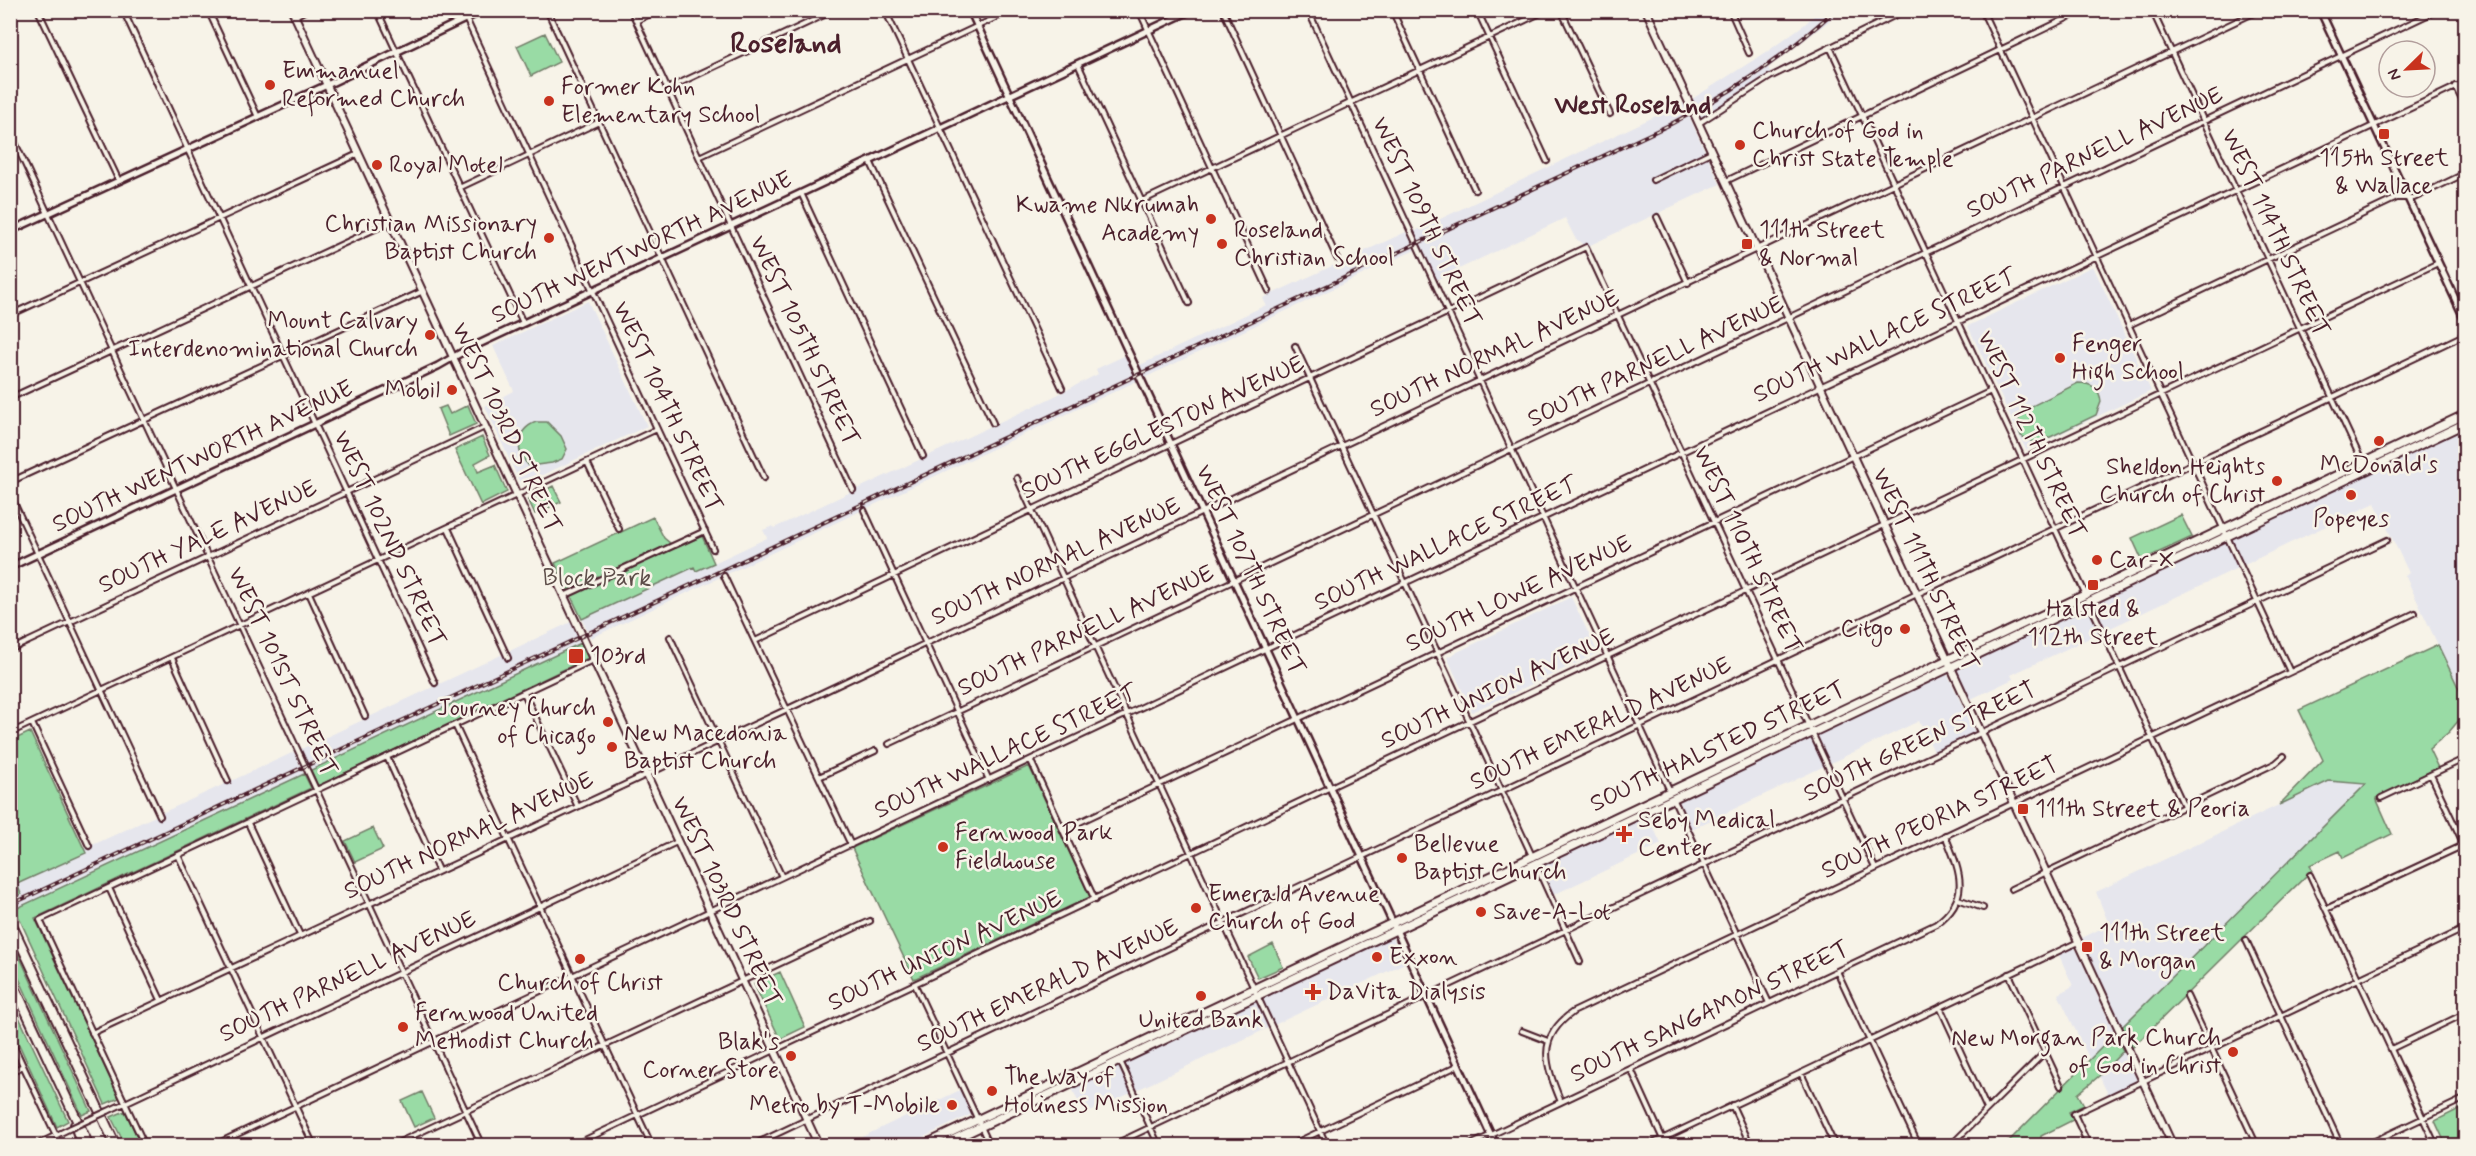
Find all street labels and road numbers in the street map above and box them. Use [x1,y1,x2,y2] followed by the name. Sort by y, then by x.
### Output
[1962,80,2228,226] street label: SOUTH PARNELL AVENUE
[1364,112,1488,332] street label: WEST 109TH STREET
[2213,124,2337,342] street label: WEST 114TH STREET
[486,164,798,332] street label: SOUTH WENTWORTH AVENUE
[742,231,866,451] street label: WEST 105TH STREET
[1748,261,2022,411] street label: SOUTH WALLACE STREET
[1365,282,1625,425] street label: SOUTH NORMAL AVENUE
[1523,289,1789,435] street label: SOUTH PARNELL AVENUE
[605,297,729,517] street label: WEST 104TH STREET
[444,318,568,538] street label: WEST 103RD STREET
[1969,326,2093,544] street label: WEST 112TH STREET
[1016,348,1310,507] street label: SOUTH EGGLESTON AVENUE
[47,373,359,541] street label: SOUTH WENTWORTH AVENUE
[325,426,453,652] street label: WEST 102ND STREET
[1685,441,1809,659] street label: WEST 110TH STREET
[1188,460,1312,680] street label: WEST 107TH STREET
[1864,463,1986,677] street label: WEST 111TH STREET
[1309,469,1583,619] street label: SOUTH WALLACE STREET
[94,473,322,601] street label: SOUTH YALE AVENUE
[926,490,1186,633] street label: SOUTH NORMAL AVENUE
[1401,528,1637,660] street label: SOUTH LOWE AVENUE
[953,558,1219,704] street label: SOUTH PARNELL AVENUE
[220,562,344,782] street label: WEST 101ST STREET
[1376,621,1620,757] street label: SOUTH UNION AVENUE
[1465,650,1737,798] street label: SOUTH EMERALD AVENUE
[1585,674,1851,820] street label: SOUTH HALSTED STREET
[1799,674,2041,810] street label: SOUTH GREEN STREET
[869,677,1143,827] street label: SOUTH WALLACE STREET
[1817,749,2063,887] street label: SOUTH PEORIA STREET
[339,764,599,907] street label: SOUTH NORMAL AVENUE
[664,792,788,1012] street label: WEST 103RD STREET
[823,883,1067,1019] street label: SOUTH UNION AVENUE
[215,904,481,1050] street label: SOUTH PARNELL AVENUE
[912,912,1184,1060] street label: SOUTH EMERALD AVENUE
[1566,934,1854,1090] street label: SOUTH SANGAMON STREET

